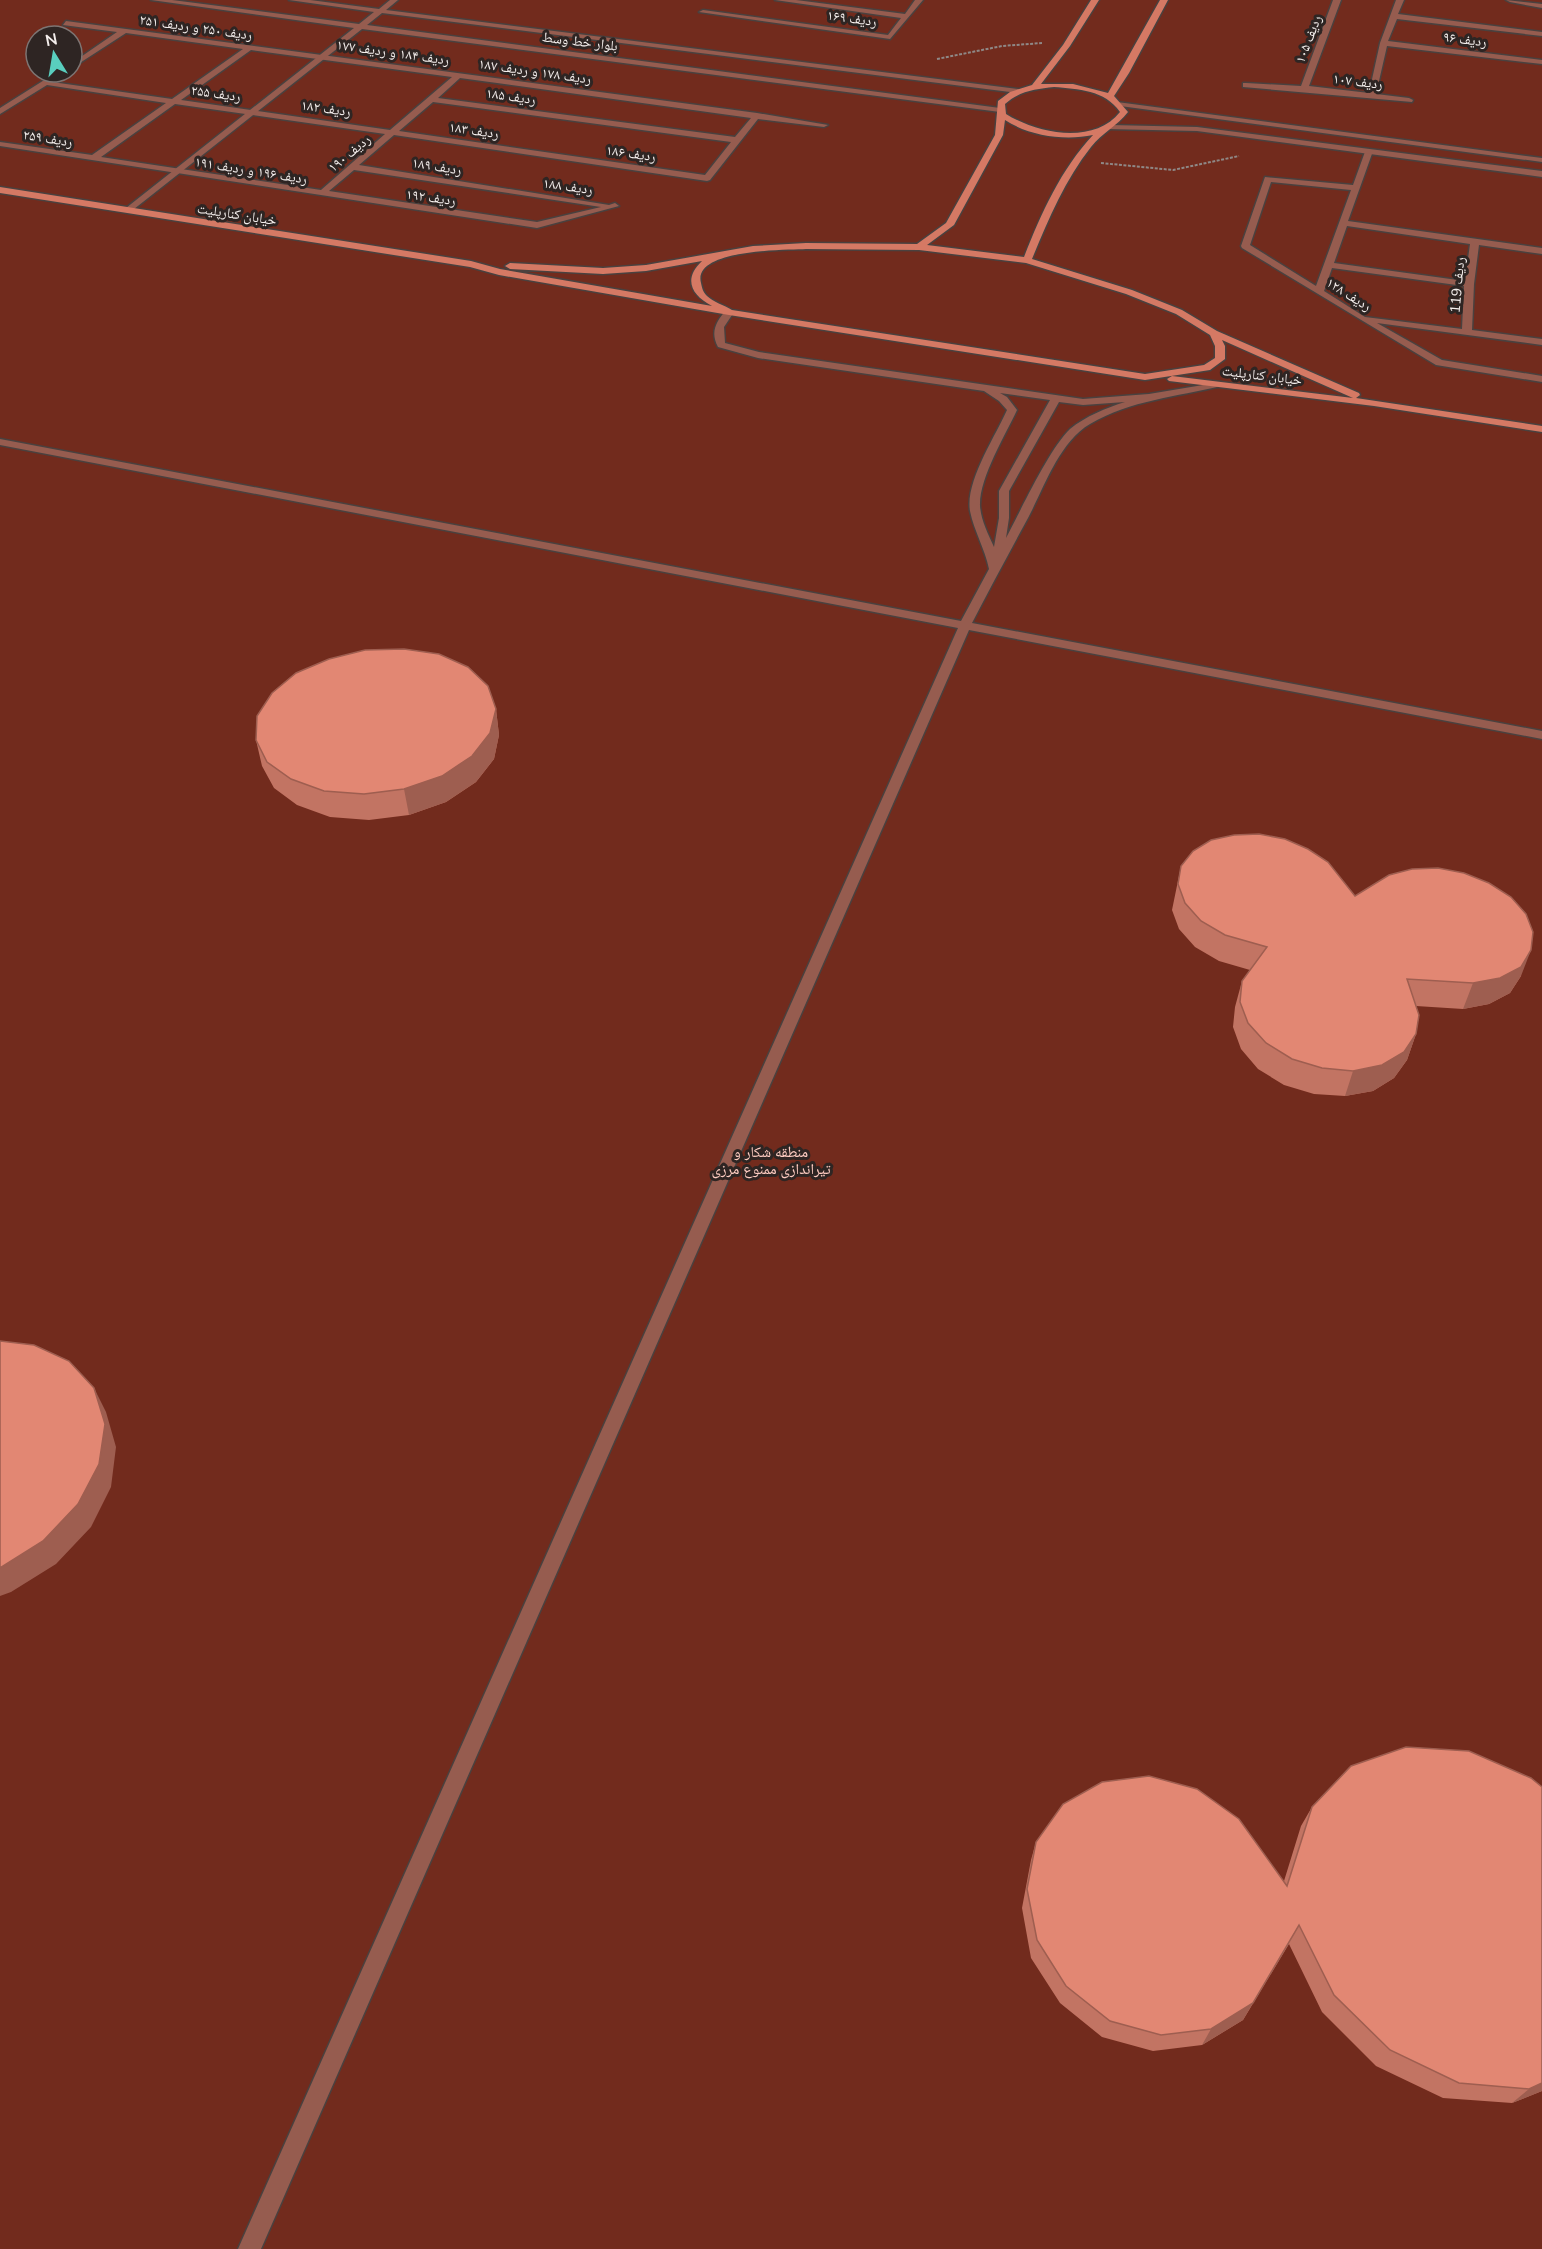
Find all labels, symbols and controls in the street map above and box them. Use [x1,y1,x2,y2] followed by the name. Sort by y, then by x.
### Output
[826,6,878,31] street label: ردیف ۱۶۹
[138,10,253,45] street label: ردیف ۲۵۰ و ردیف ۲۵۱
[1291,12,1326,66] street label: ردیف ۱۰۵
[24,24,84,84] north arrow
[541,27,619,56] street label: بلوار خط وسط
[1442,27,1488,52] street label: ردیف ۹۶
[43,28,59,52] text: N
[335,35,450,70] street label: ردیف ۱۸۴ و ردیف ۱۷۷
[477,54,592,89] street label: ردیف ۱۷۸ و ردیف ۱۸۷
[1332,69,1384,94] street label: ردیف ۱۰۷
[190,81,242,106] street label: ردیف ۲۵۵
[485,84,537,109] street label: ردیف ۱۸۵
[300,96,352,121] street label: ردیف ۱۸۲
[448,118,500,143] street label: ردیف ۱۸۳
[22,125,74,152] street label: ردیف ۲۵۹
[324,130,375,177] street label: ردیف ۱۹۰
[605,141,657,166] street label: ردیف ۱۸۶
[193,152,308,189] street label: ردیف ۱۹۶ و ردیف ۱۹۱
[411,153,463,180] street label: ردیف ۱۸۹
[542,174,594,199] street label: ردیف ۱۸۸
[405,185,457,210] street label: ردیف ۱۹۲
[196,199,278,230] street label: خیابان کنارپلیت
[1446,256,1469,314] street label: ردیف 119
[1323,273,1375,316] street label: ردیف ۱۲۸
[1221,361,1303,390] street label: خیابان کنارپلیت
[711,1142,831,1179] park label: منطقه شکار و تیراندازی ممنوع مرزی

